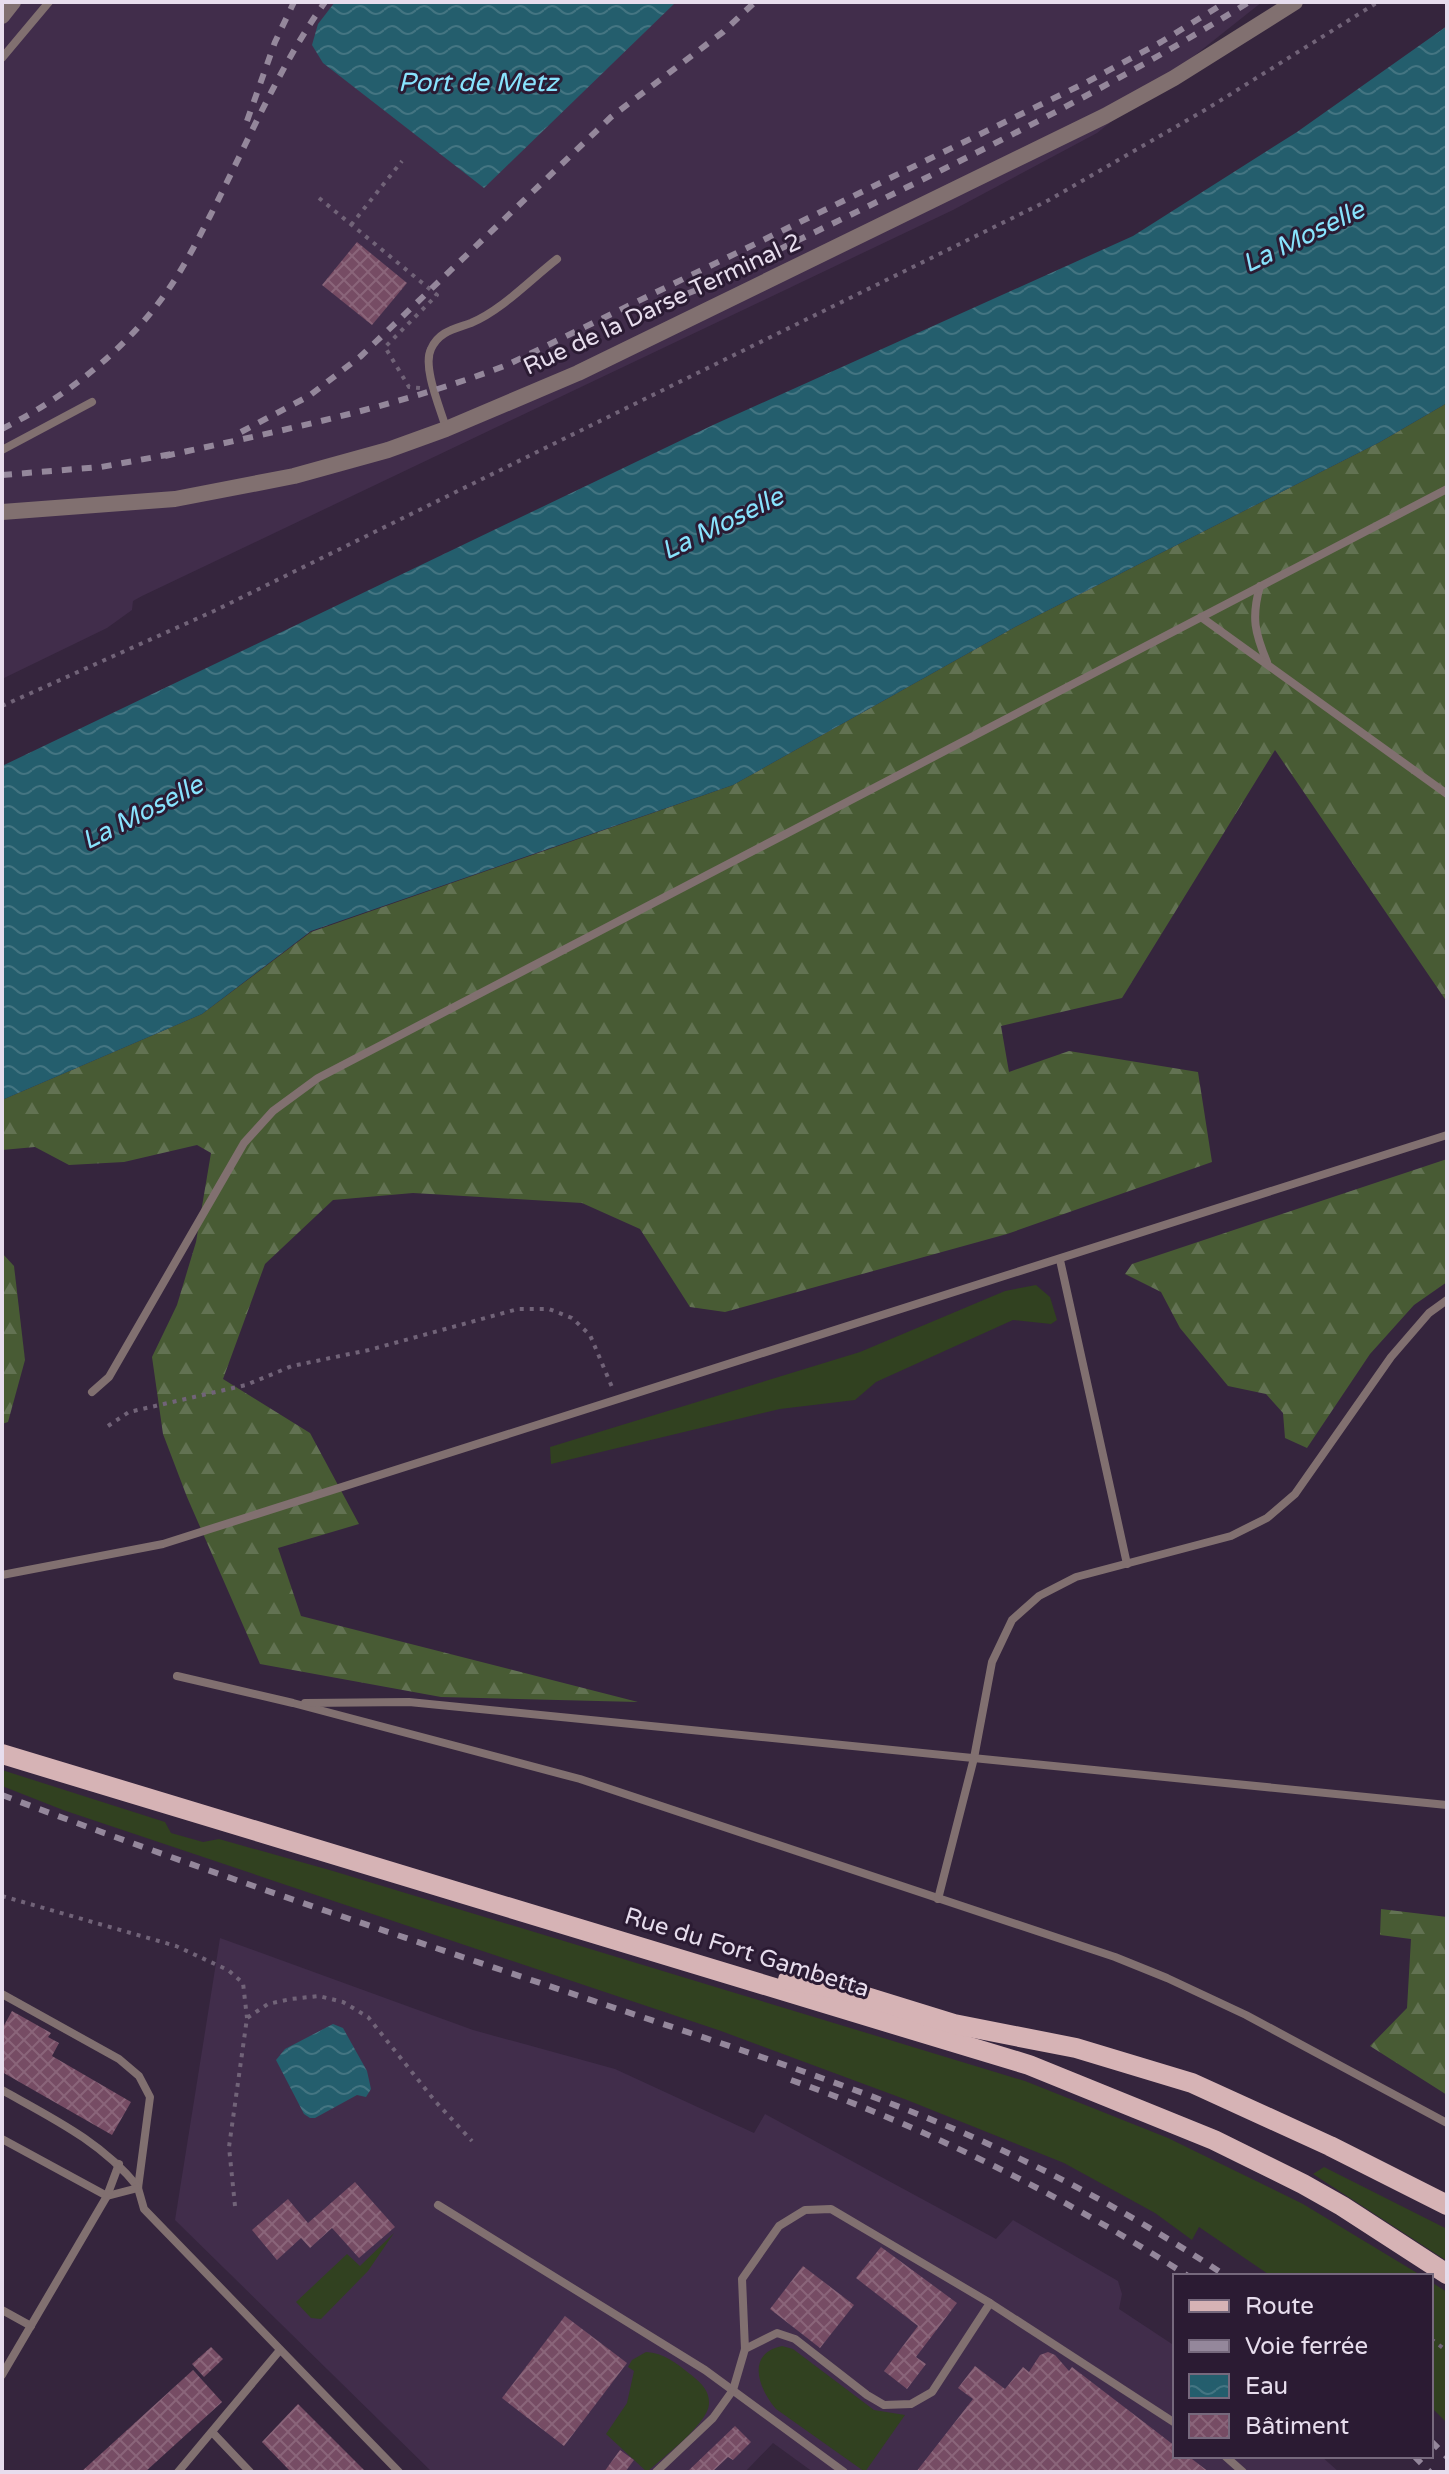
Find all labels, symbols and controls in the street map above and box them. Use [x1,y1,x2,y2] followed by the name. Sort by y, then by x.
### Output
[398,67,560,98] water label: Port de Metz
[1237,193,1370,279] water label: La Moselle
[519,227,806,382] street label: Rue de la Darse Terminal 2
[656,480,789,566] water label: La Moselle
[76,768,209,856] water label: La Moselle
[621,1901,873,2004] street label: Rue du Fort Gambetta
[1173,2274,1433,2458] legend
[1245,2292,1314,2321] text: Route
[1245,2332,1368,2361] text: Voie ferrée
[1245,2372,1288,2401] text: Eau
[1245,2412,1349,2441] text: Bâtiment

